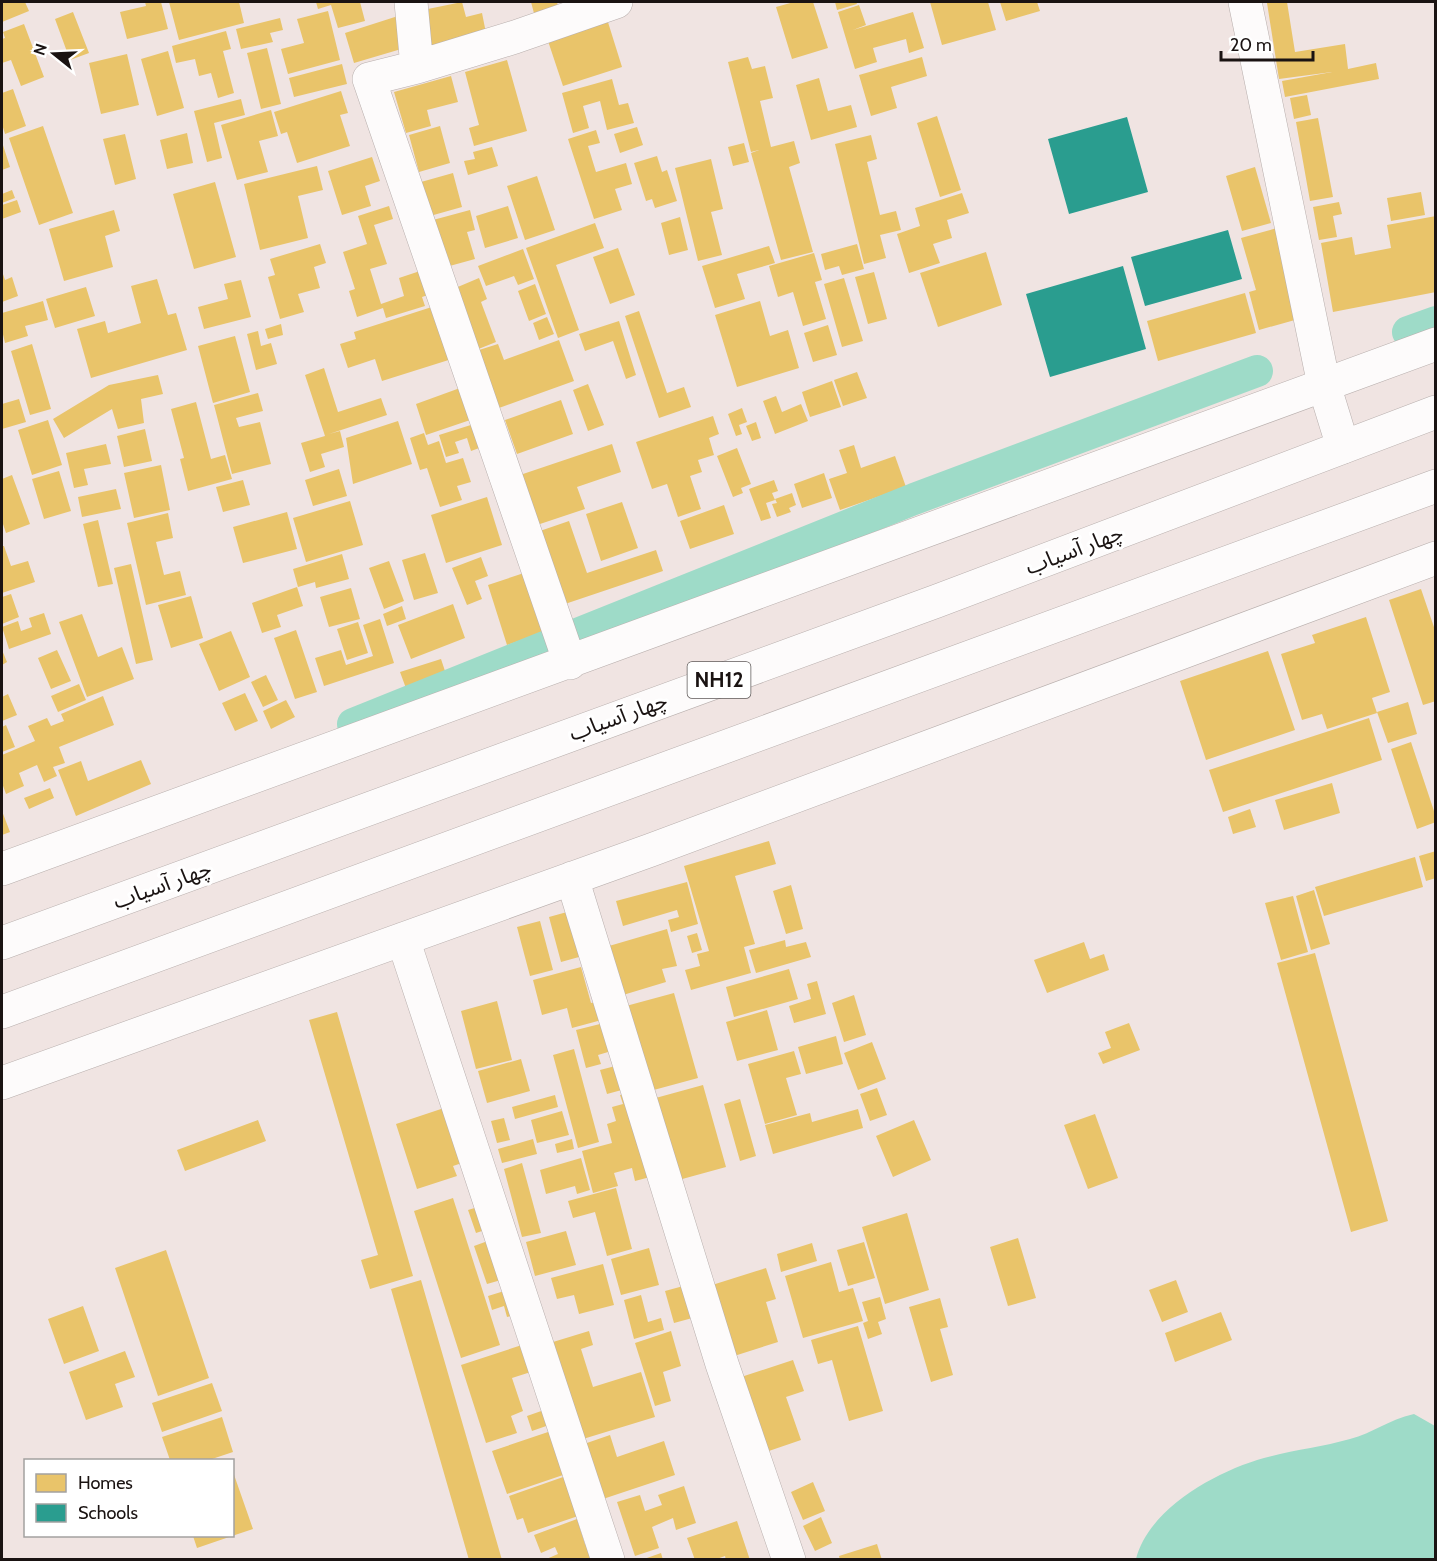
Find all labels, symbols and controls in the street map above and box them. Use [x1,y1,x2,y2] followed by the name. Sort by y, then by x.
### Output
[24,24,84,84] north arrow
[1221,24,1312,62] scale bar
[1230,34,1272,56] text: 20 m
[29,41,51,58] text: N
[1022,519,1127,581] street label: چهار آسیاب
[688,662,750,698] road number: NH12
[565,686,671,748] street label: چهار آسیاب
[109,854,215,916] street label: چهار آسیاب
[24,1459,234,1537] legend
[78,1472,133,1494] text: Homes
[78,1502,138,1524] text: Schools

